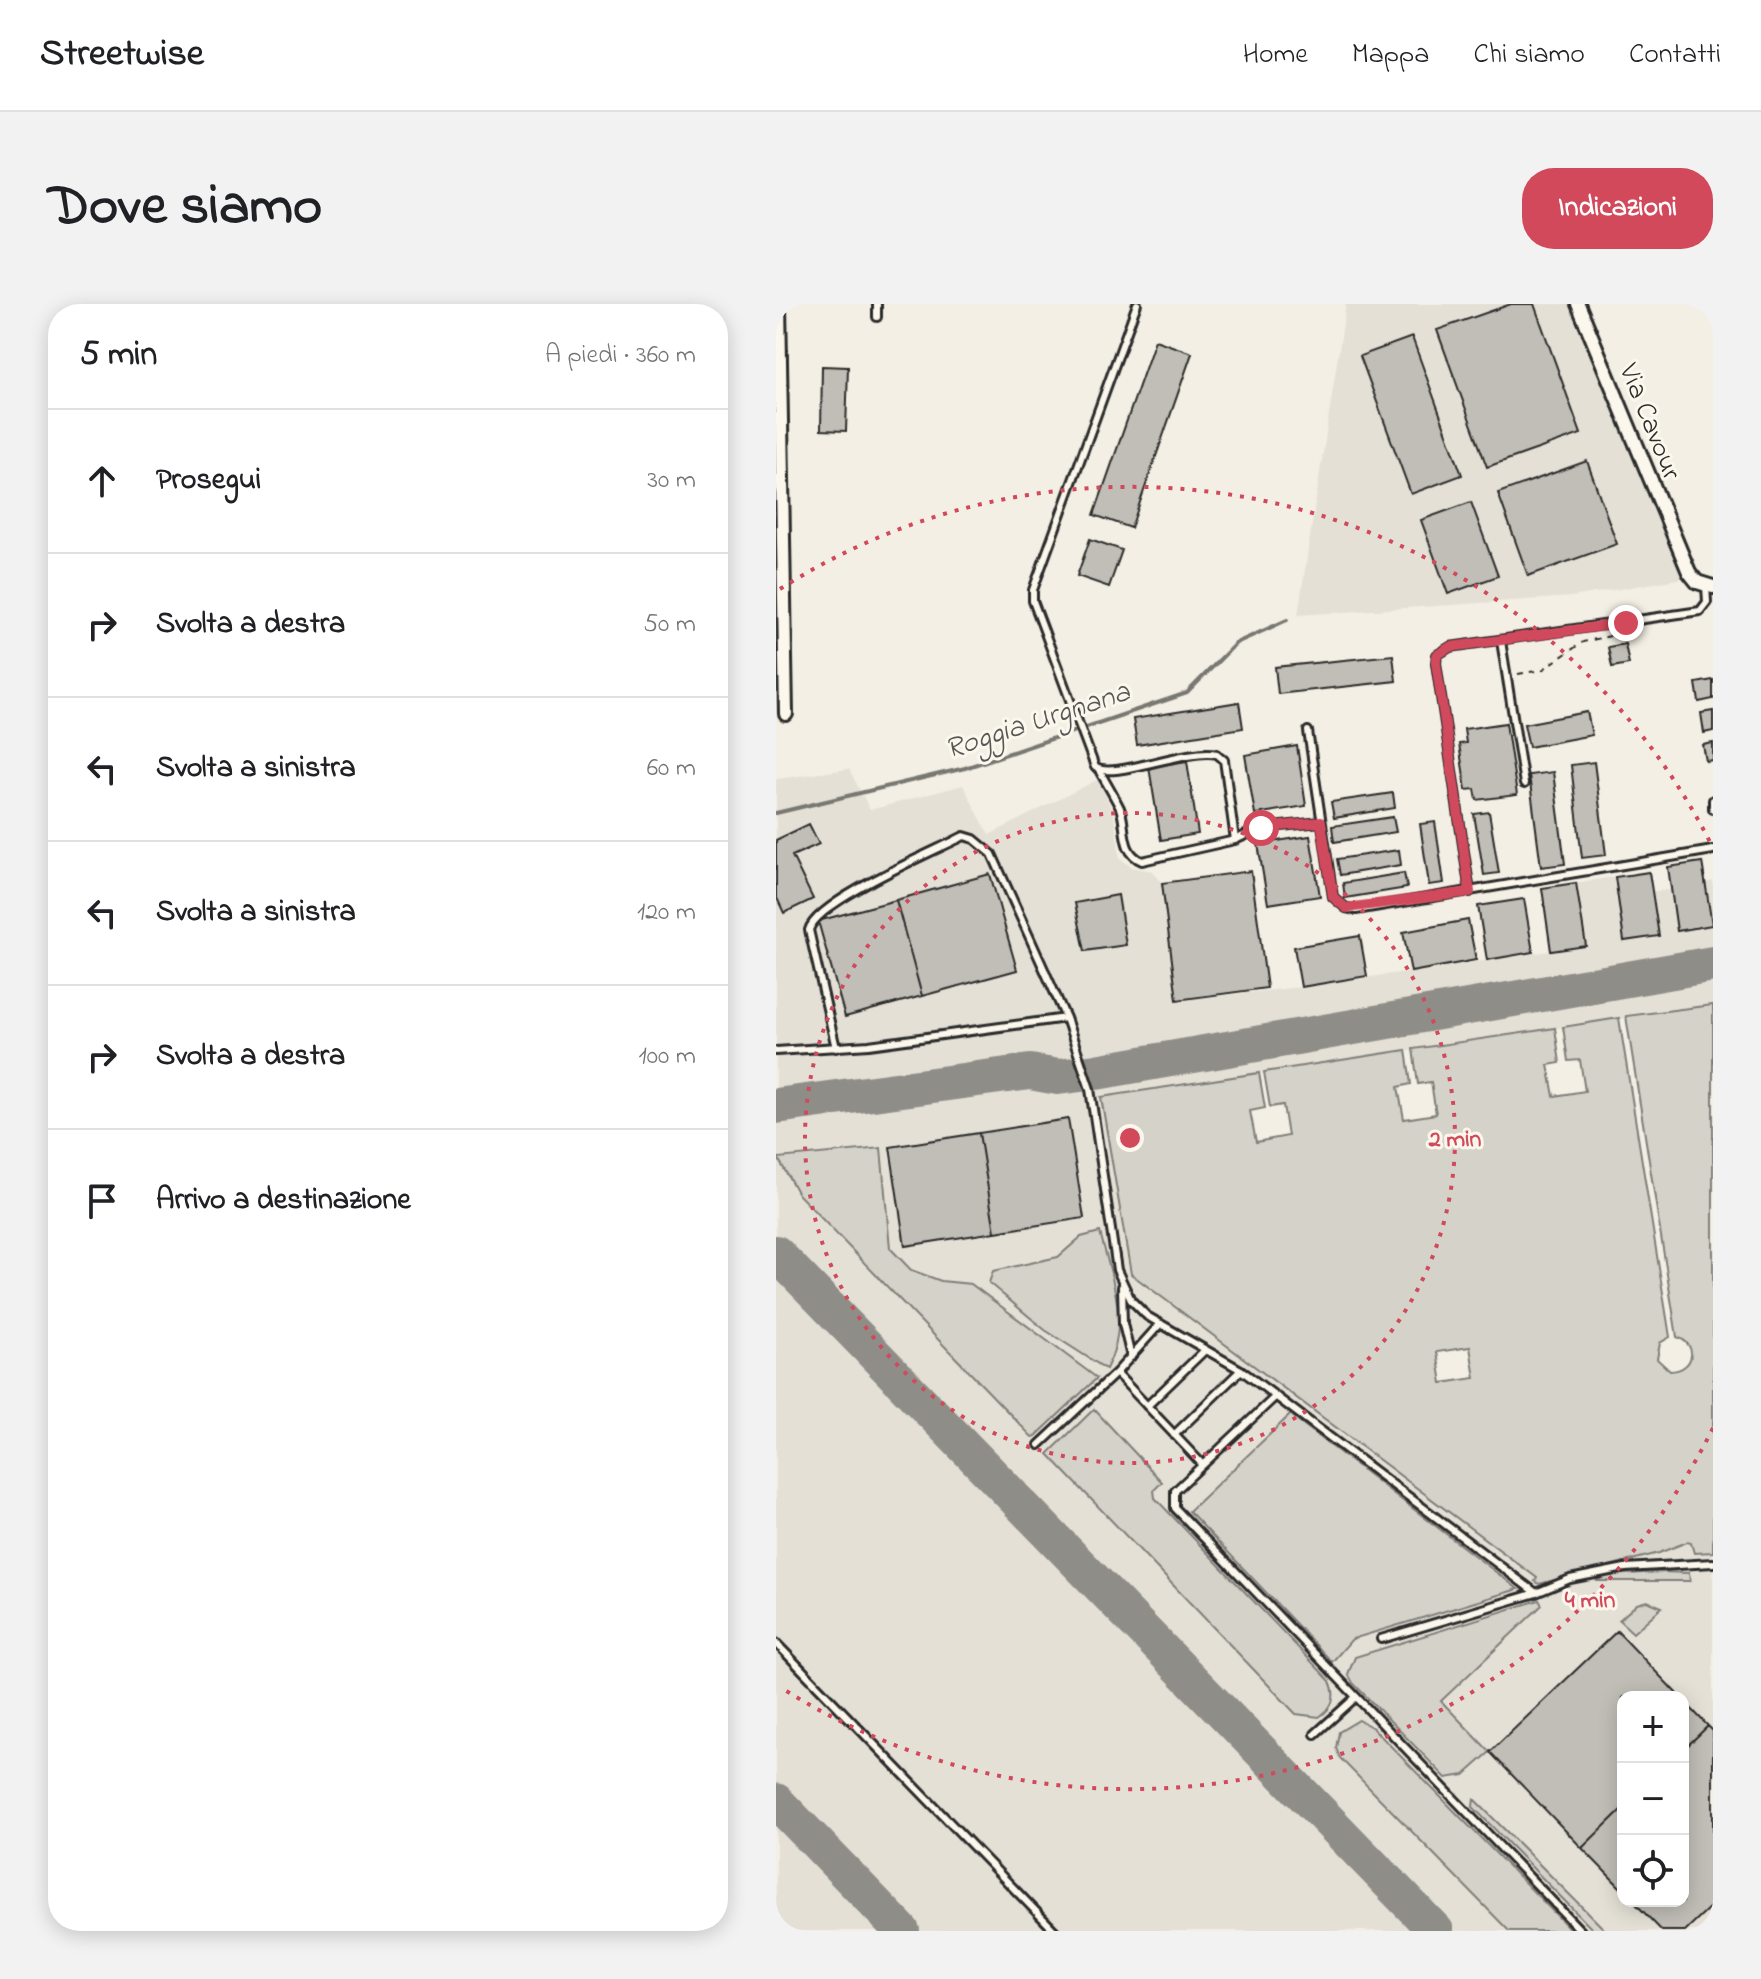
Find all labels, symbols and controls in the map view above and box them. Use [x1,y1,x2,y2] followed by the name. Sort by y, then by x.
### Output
[40,27,204,83] text: Streetwise
[1243,35,1308,76] text: Home
[1352,35,1429,76] text: Mappa
[1473,35,1585,76] text: Chi siamo
[1629,35,1721,76] text: Contatti
[48,168,322,249] text: Dove siamo
[1522,168,1713,249] button: Indicazioni
[80,331,157,381] text: 5 min
[545,337,696,375] text: A piedi · 360 m
[1606,357,1691,487] street label: Via Cavour
[80,459,124,503] icon: ahead
[156,459,261,503] text: Prosegui
[647,462,696,500] text: 30 m
[80,603,124,647] icon: right
[156,603,345,647] text: Svolta a destra
[1608,605,1644,641] route end
[643,606,696,644] text: 50 m
[940,671,1137,772] water label: Roggia Urgnana
[80,747,124,791] icon: left
[156,747,356,791] text: Svolta a sinistra
[647,750,696,788] text: 60 m
[1243,810,1279,846] route start
[80,891,124,935] icon: left
[156,891,356,935] text: Svolta a sinistra
[637,894,696,932] text: 120 m
[80,1035,124,1079] icon: right
[156,1035,345,1079] text: Svolta a destra
[639,1038,696,1076] text: 100 m
[1428,1123,1482,1158] text: 2 min
[1116,1124,1144,1152] centre of rings
[80,1179,124,1223] icon: arrive
[156,1179,411,1223] text: Arrivo a destinazione
[1565,1584,1615,1619] text: 4 min
[1617,1691,1689,1907] map controls
[1617,1691,1689,1763] button: +
[1617,1763,1689,1835] button: −
[1617,1835,1689,1907] button: locate

